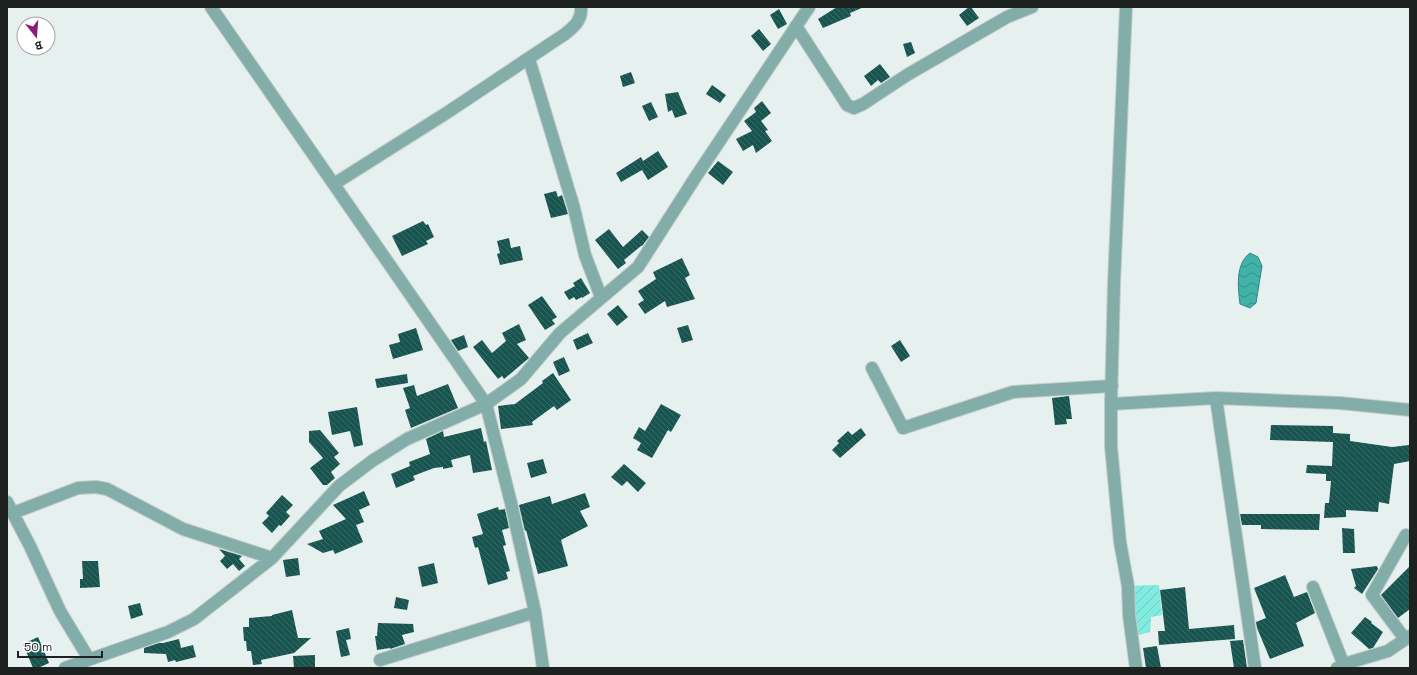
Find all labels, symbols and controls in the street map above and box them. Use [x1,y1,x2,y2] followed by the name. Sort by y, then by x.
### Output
[16,16,56,56] north arrow
[33,38,44,53] text: B
[18,633,102,659] scale bar
[24,639,52,655] text: 50 m

